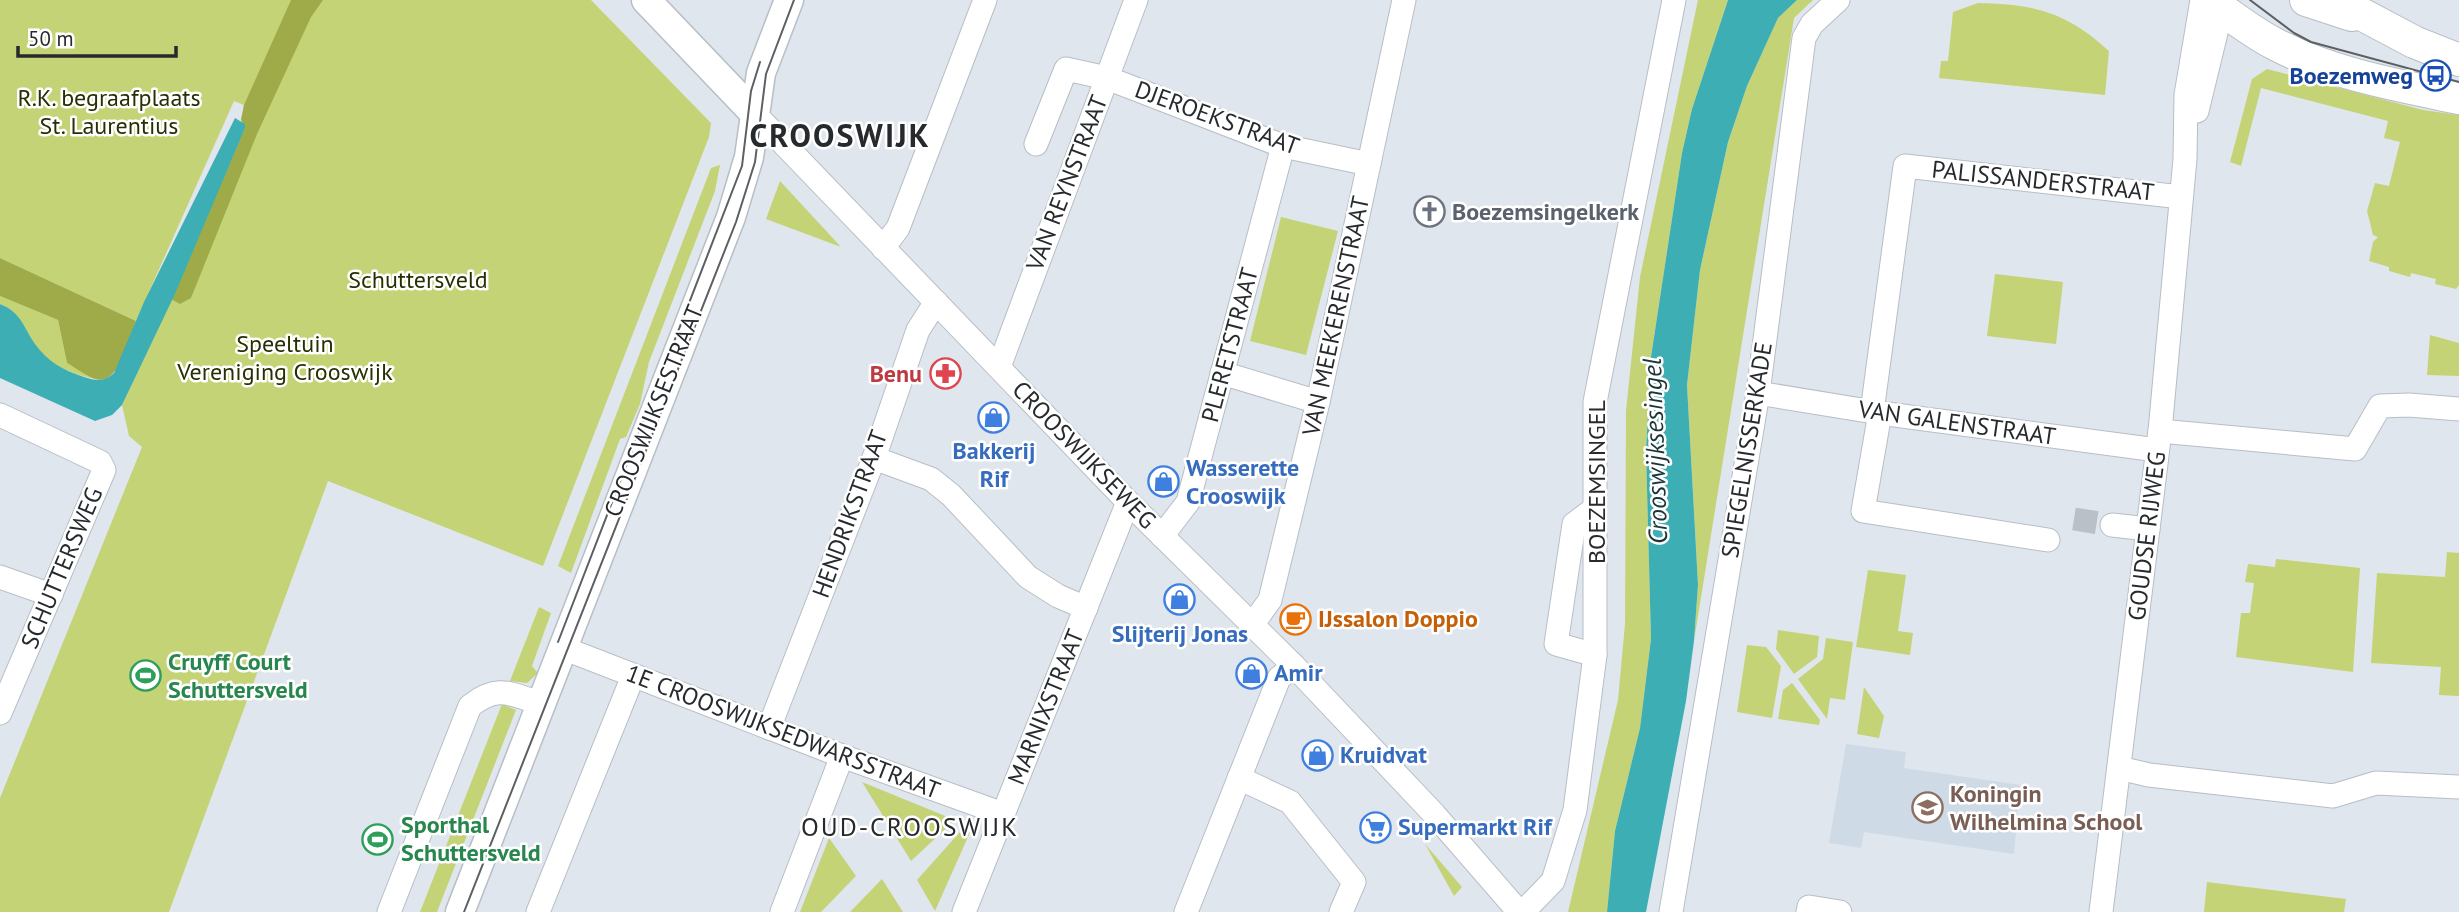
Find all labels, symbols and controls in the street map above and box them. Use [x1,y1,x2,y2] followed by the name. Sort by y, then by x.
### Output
[18,14,175,58] scale bar
[28,25,74,52] text: 50 m
[2419,59,2453,93] bus stop icon: Boezemweg
[2290,60,2413,91] place label: Boezemweg
[1131,74,1303,162] street label: DJEROEKSTRAAT
[17,82,201,141] park label: R.K. begraafplaats St. Laurentius
[1018,91,1114,276] street label: VAN REYNSTRAAT
[749,114,931,156] district label: CROOSWIJK
[1930,153,2156,208] street label: PALISSANDERSTRAAT
[1295,193,1376,440] street label: VAN MEEKERENSTRAAT
[1412,195,1446,229] church icon: Boezemsingelkerk
[1452,196,1639,227] place label: Boezemsingelkerk
[348,264,488,295] park label: Schuttersveld
[1194,264,1265,426] street label: PLERETSTRAAT
[597,300,710,521] street label: CROOSWIJKSESTRAAT
[176,328,393,387] park label: Speeltuin Vereniging Crooswijk
[1714,340,1779,560] street label: SPIEGELNISSERKADE
[928,357,962,391] pharmacy icon: Benu
[1635,357,1674,545] water label: Crooswijksesingel
[870,358,922,389] place label: Benu
[1006,374,1163,535] street label: CROOSWIJKSEWEG
[1855,393,2058,452] street label: VAN GALENSTRAAT
[977,400,1011,434] shop icon: Bakkerij Rif
[1581,400,1612,564] street label: BOEZEMSINGEL
[805,426,894,602] street label: HENDRIKSTRAAT
[953,435,1035,494] place label: Bakkerij Rif
[2121,450,2172,622] street label: GOUDSE RIJWEG
[1186,452,1299,511] place label: Wasserette Crooswijk
[1146,465,1180,499] shop icon: Wasserette Crooswijk
[14,482,110,653] street label: SCHUTTERSWEG
[1163,583,1197,617] shop icon: Slijterij Jonas
[1278,602,1312,636] cafe icon: IJssalon Doppio
[1318,603,1478,634] place label: IJssalon Doppio
[1112,618,1248,649] place label: Slijterij Jonas
[1000,625,1091,789] street label: MARNIXSTRAAT
[168,646,308,705] place label: Cruyff Court Schuttersveld
[1234,656,1268,690] shop icon: Amir
[622,657,945,806] street label: 1E CROOSWIJKSEDWARSSTRAAT
[1274,657,1323,688] place label: Amir
[128,659,162,693] sports icon: Cruyff Court Schuttersveld
[1300,738,1334,772] shop icon: Kruidvat
[1340,739,1427,770] place label: Kruidvat
[1950,778,2143,837] place label: Koningin Wilhelmina School
[1910,791,1944,825] school or university icon: Koningin Wilhelmina School
[401,809,541,868] place label: Sporthal Schuttersveld
[801,810,1019,843] district label: OUD-CROOSWIJK
[1358,810,1392,844] supermarket icon: Supermarkt Rif
[1398,811,1553,842] place label: Supermarkt Rif
[361,822,395,856] sports icon: Sporthal Schuttersveld

